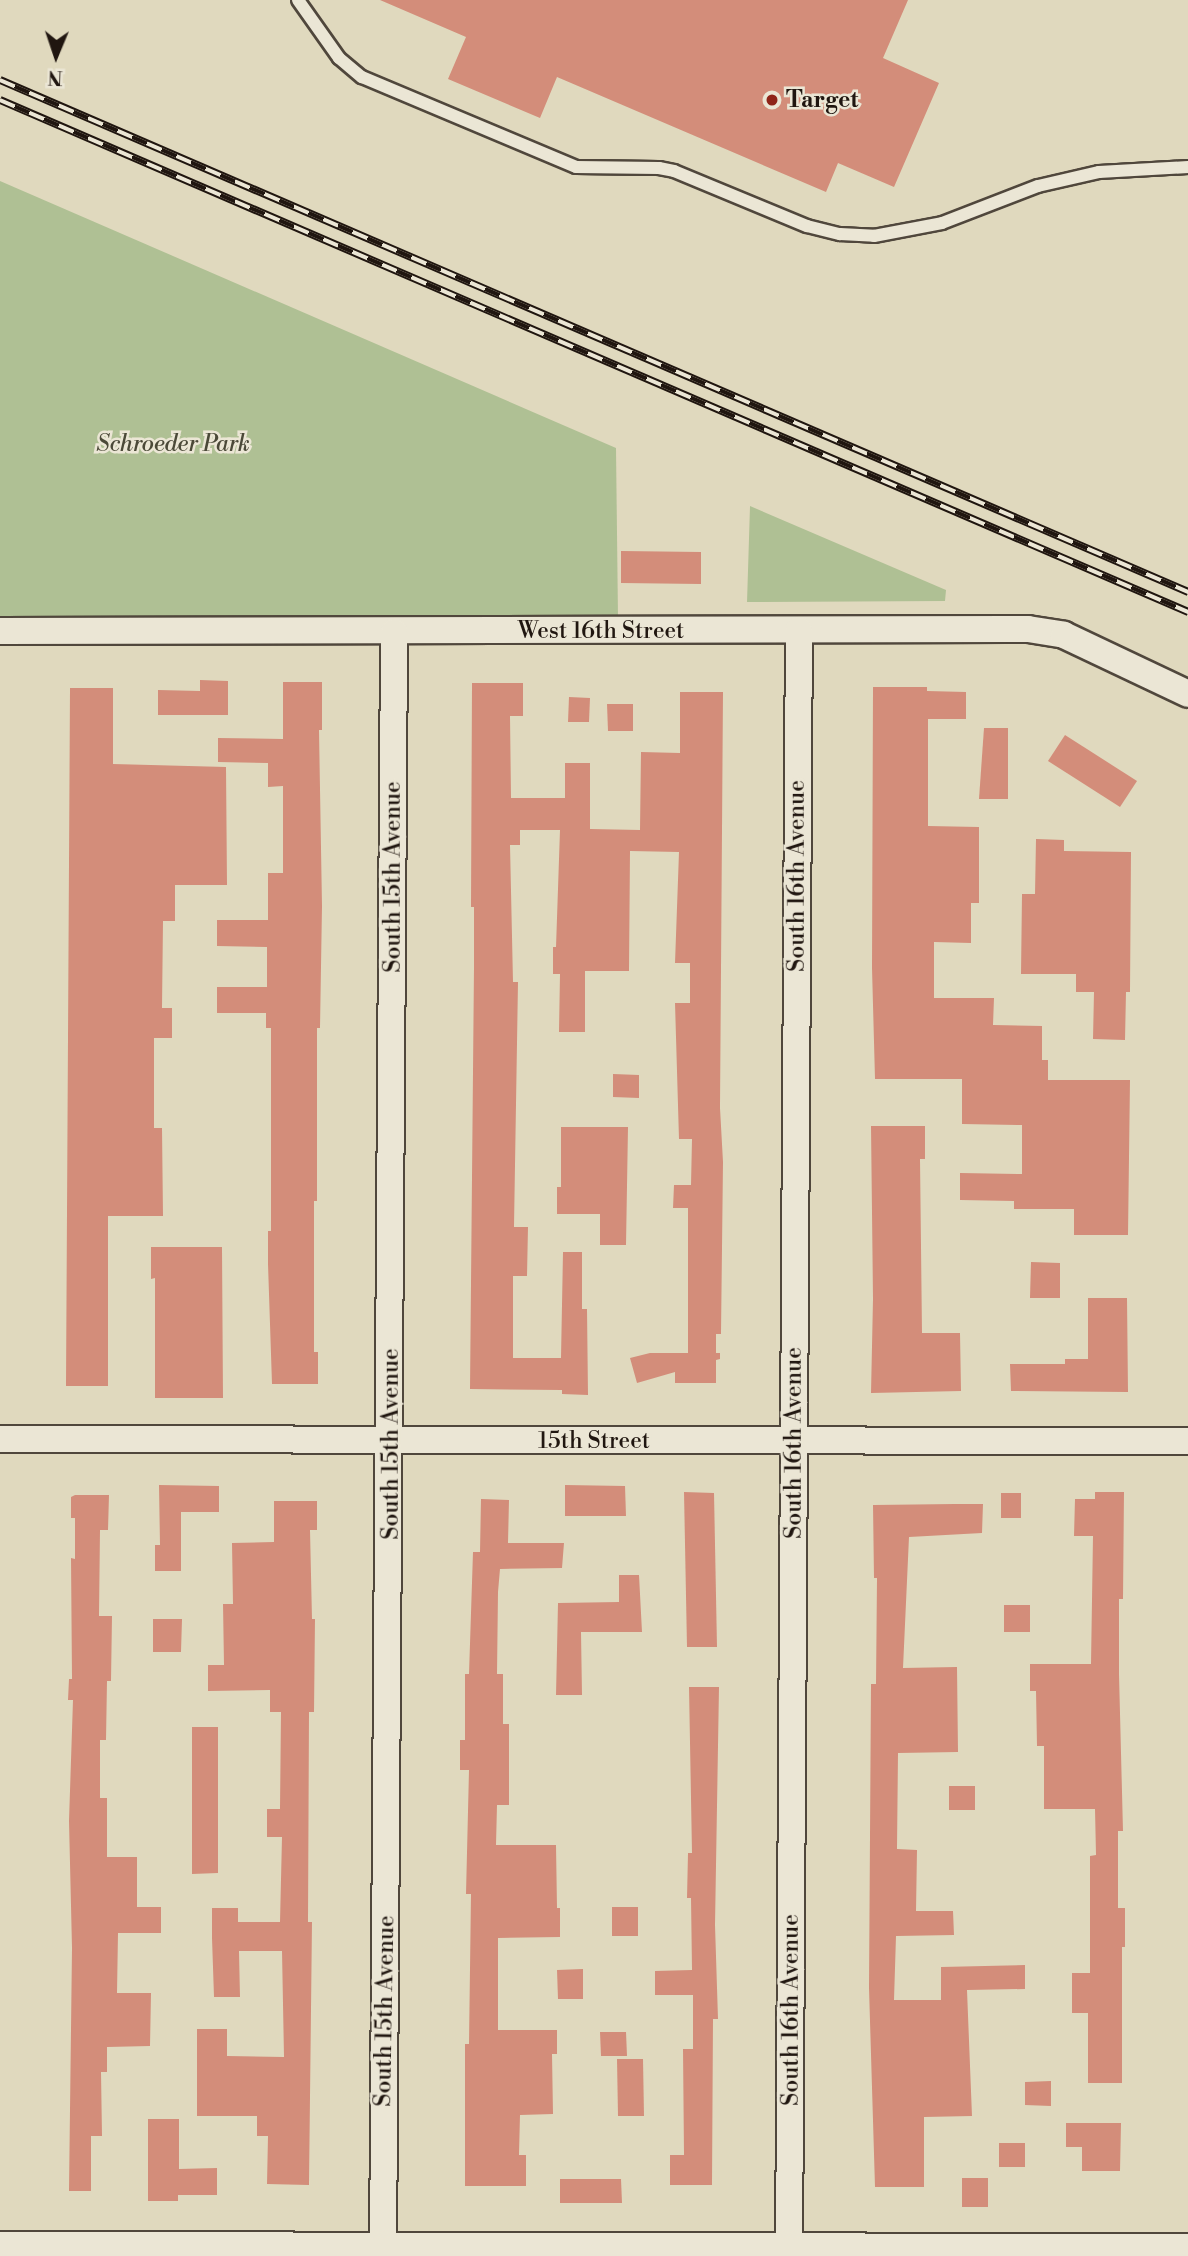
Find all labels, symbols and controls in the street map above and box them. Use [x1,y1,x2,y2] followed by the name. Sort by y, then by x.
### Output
[21,21,91,91] north arrow
[47,65,63,89] text: N
[786,86,858,114] place label: Target
[764,92,780,108] marker: Target
[96,430,250,458] park label: Schroeder Park
[518,617,684,645] street label: West 16th Street
[783,780,811,972] street label: South 16th Avenue
[379,781,407,973] street label: South 15th Avenue
[780,1347,808,1539] street label: South 16th Avenue
[377,1348,405,1540] street label: South 15th Avenue
[538,1427,650,1455] street label: 15th Street
[777,1914,805,2106] street label: South 16th Avenue
[370,1915,400,2107] street label: South 15th Avenue

